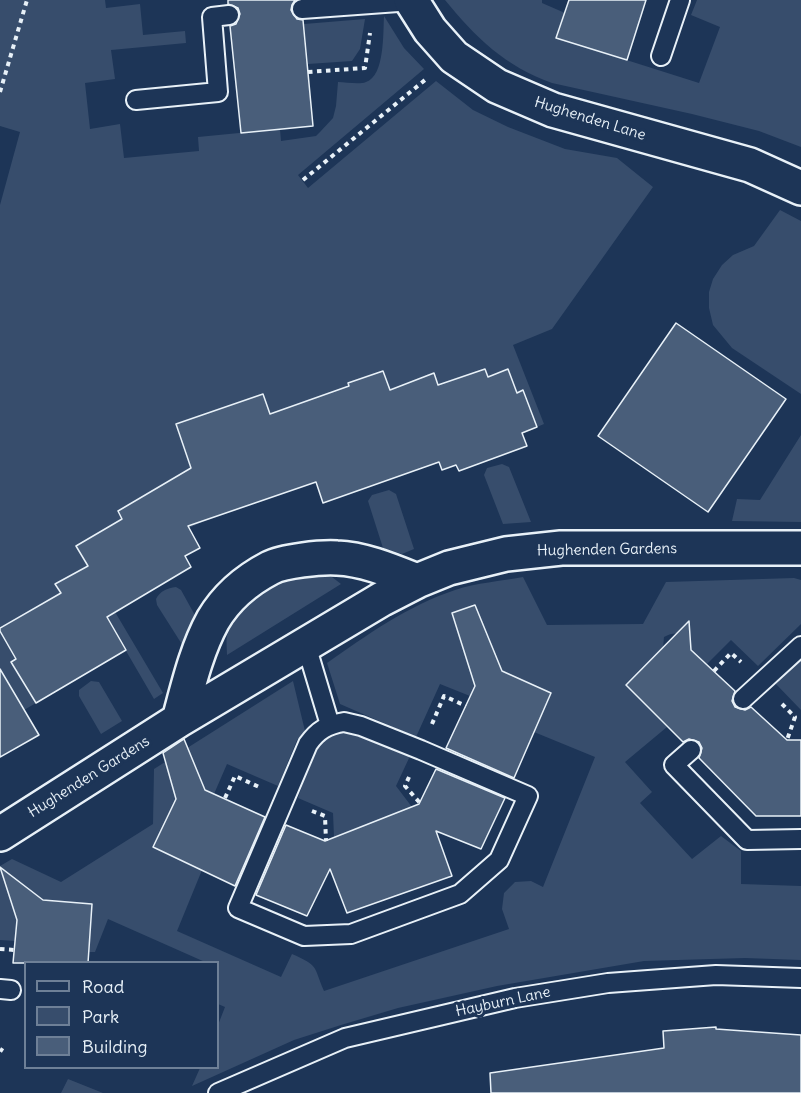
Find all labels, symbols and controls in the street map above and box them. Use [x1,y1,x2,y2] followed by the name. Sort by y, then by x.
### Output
[532,93,648,145] street label: Hughenden Lane
[537,540,677,560] street label: Hughenden Gardens
[25,732,153,822] street label: Hughenden Gardens
[24,961,219,1069] legend
[82,975,124,998] text: Road
[454,983,552,1021] street label: Hayburn Lane
[82,1005,119,1028] text: Park
[82,1035,147,1058] text: Building

